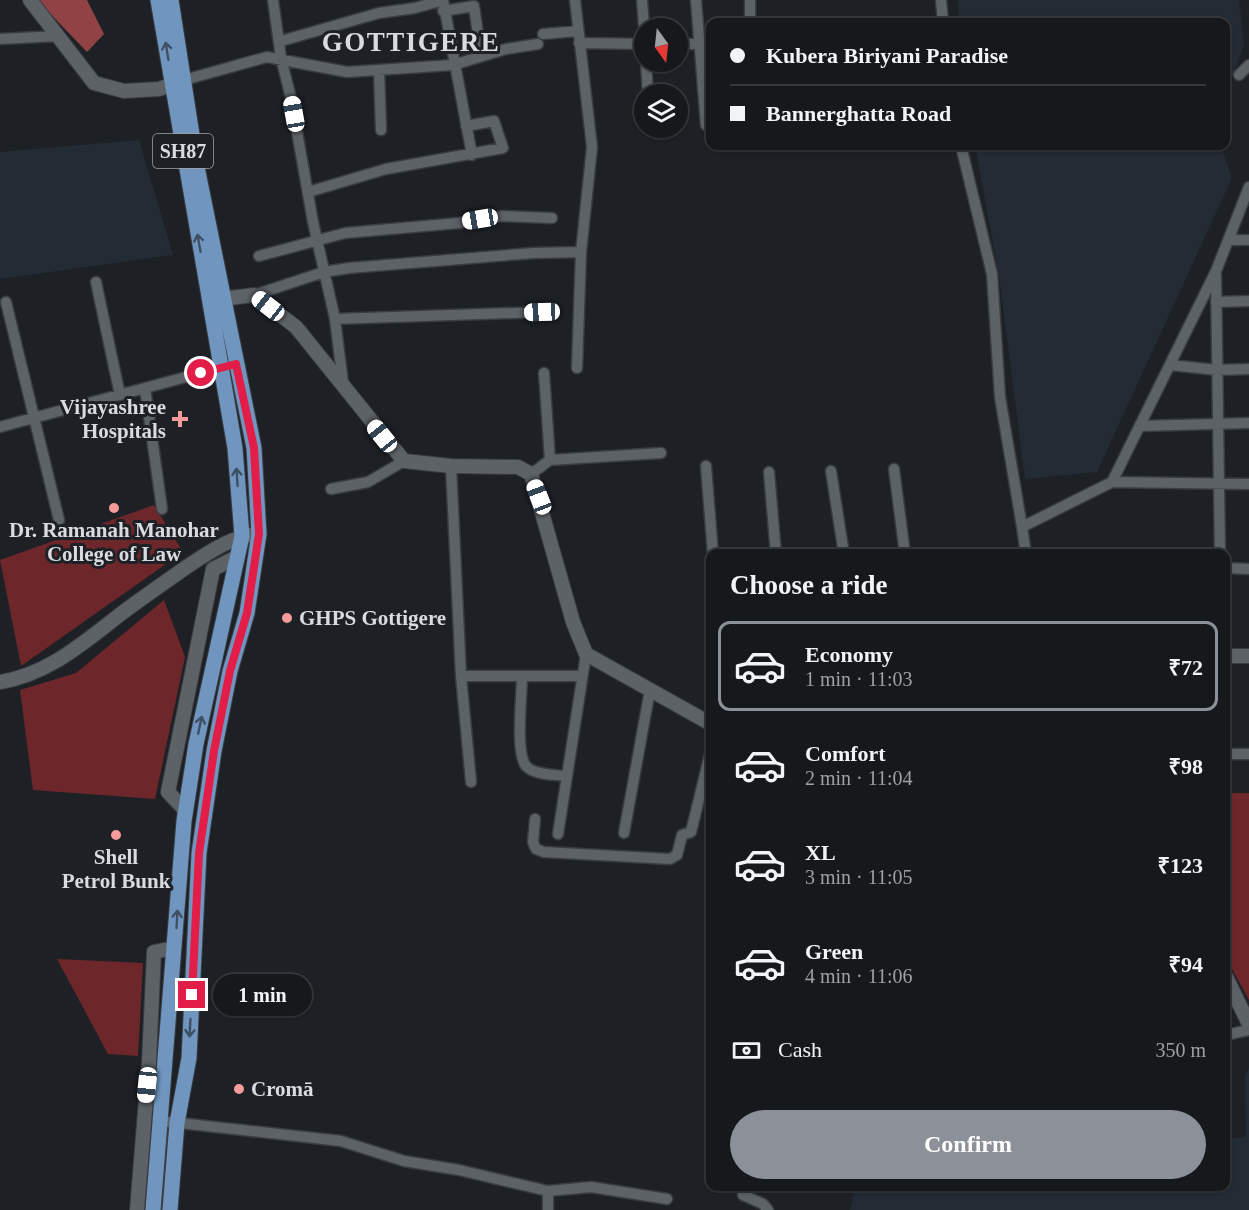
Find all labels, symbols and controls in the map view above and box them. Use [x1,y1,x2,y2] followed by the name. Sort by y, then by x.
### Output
[634,18,688,72] north arrow
[634,18,688,138] map controls
[322,27,500,57] district label: GOTTIGERE
[161,42,172,62] one-way arrow
[766,43,1008,68] text: Kubera Biriyani Paradise
[634,84,688,138] button: layers
[282,95,306,133] car
[766,101,951,126] text: Bannerghatta Road
[153,134,213,168] road number: SH87
[461,207,499,231] car
[193,234,204,254] one-way arrow
[248,288,288,324] car
[524,302,560,322] car
[187,359,214,386] route start
[60,395,166,443] place label: Vijayashree Hospitals
[171,410,189,428] marker: Vijayashree Hospitals
[364,416,400,456] car
[232,468,243,488] one-way arrow
[524,477,554,517] car
[107,501,121,515] marker: Dr. Ramanah Manohar College of Law
[9,518,219,566] place label: Dr. Ramanah Manohar College of Law
[730,570,888,600] text: Choose a ride
[299,606,446,630] place label: GHPS Gottigere
[280,611,294,625] marker: GHPS Gottigere
[733,639,787,693] icon: car
[805,642,893,667] text: Economy
[1168,655,1203,680] text: ₹72
[805,668,913,690] text: 1 min · 11:03
[195,716,206,736] one-way arrow
[733,738,787,792] icon: car
[805,741,886,766] text: Comfort
[1168,754,1203,779] text: ₹98
[805,767,913,789] text: 2 min · 11:04
[109,828,123,842] marker: Shell Petrol Bunk
[733,837,787,891] icon: car
[805,840,836,865] text: XL
[62,845,171,893] place label: Shell Petrol Bunk
[1157,853,1203,878] text: ₹123
[805,866,913,888] text: 3 min · 11:05
[171,909,182,929] one-way arrow
[733,936,787,990] icon: car
[805,939,863,964] text: Green
[1168,952,1203,977] text: ₹94
[805,965,913,987] text: 4 min · 11:06
[213,974,312,1016] callout: 1 min
[178,981,205,1008] route end
[238,984,287,1006] text: 1 min
[185,1017,196,1037] one-way arrow
[730,1034,763,1067] icon: cash
[778,1037,822,1062] text: Cash
[1155,1039,1206,1061] text: 350 m
[136,1066,158,1104] car
[251,1077,314,1101] place label: Cromā
[232,1082,246,1096] marker: Cromā
[730,1110,1206,1179] button: Confirm

